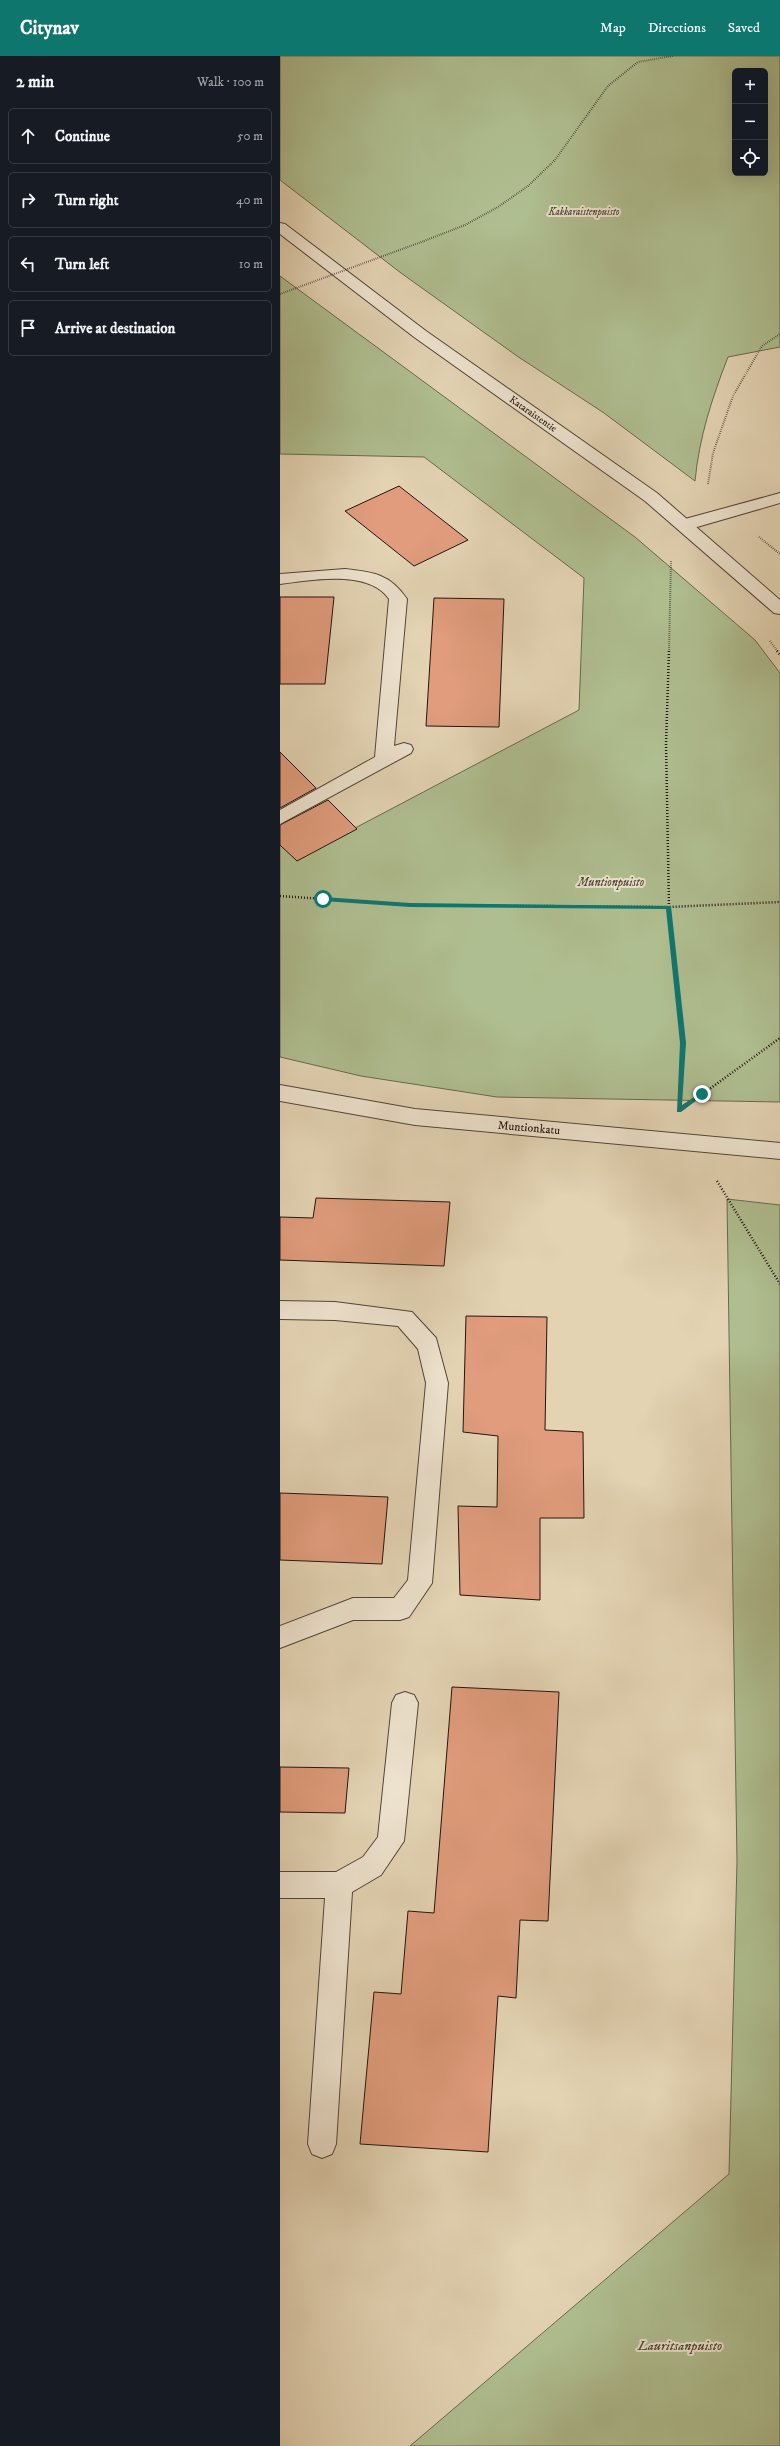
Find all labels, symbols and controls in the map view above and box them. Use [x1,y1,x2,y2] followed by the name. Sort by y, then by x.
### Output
[20,17,79,40] text: Citynav
[600,19,626,37] text: Map
[648,19,706,37] text: Directions
[728,19,760,37] text: Saved
[732,68,768,176] map controls
[732,68,768,104] button: +
[16,71,54,93] text: 2 min
[197,74,264,90] text: Walk · 100 m
[732,104,768,140] button: −
[17,125,39,147] icon: ahead
[55,127,110,146] text: Continue
[237,128,263,144] text: 50 m
[732,140,768,176] button: locate
[17,189,39,211] icon: right
[55,191,118,210] text: Turn right
[236,192,263,208] text: 40 m
[548,206,620,218] park label: Kakkaraistenpuisto
[17,253,39,275] icon: left
[55,255,109,274] text: Turn left
[239,256,263,272] text: 10 m
[17,317,39,339] icon: arrive
[55,319,175,338] text: Arrive at destination
[507,393,559,435] street label: Kataraistentie
[577,875,645,890] park label: Muntionpuisto
[314,890,332,908] route start
[693,1085,711,1103] route end
[497,1118,561,1138] street label: Muntionkatu
[637,2337,722,2355] park label: Lauritsanpuisto

